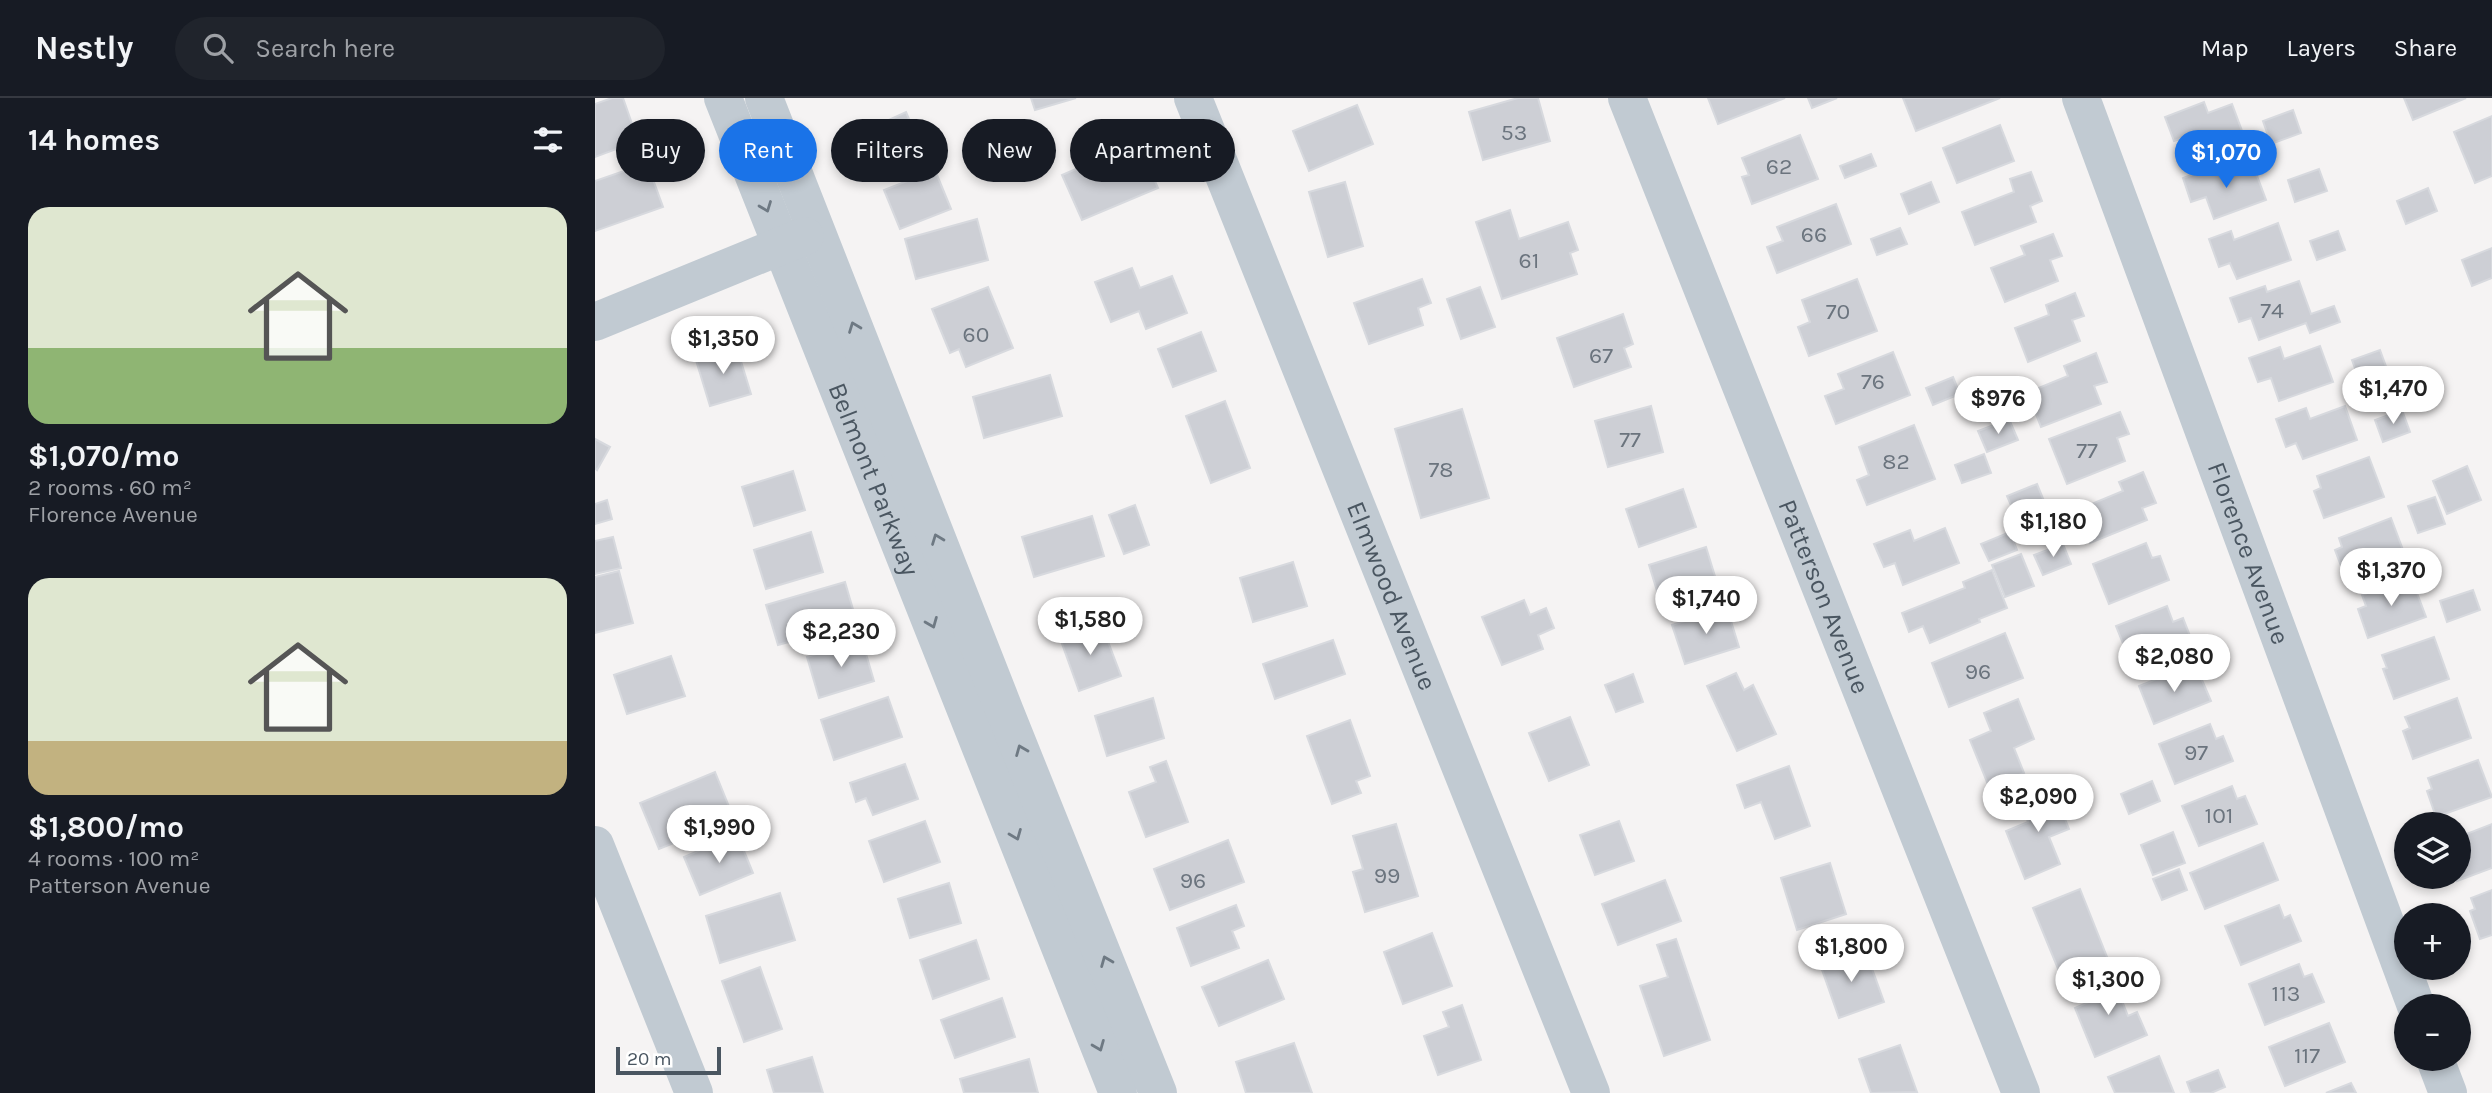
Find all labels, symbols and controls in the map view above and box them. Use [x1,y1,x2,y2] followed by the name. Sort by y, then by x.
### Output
[175,17,665,80] search box
[35,29,133,67] text: Nestly
[199,29,237,67] icon: search
[255,33,395,64] text: Search here
[2201,34,2249,62] text: Map
[2287,34,2356,62] text: Layers
[2394,34,2457,62] text: Share
[616,119,705,182] chip: Buy
[719,119,817,182] chip: Rent
[831,119,948,182] chip: Filters
[962,119,1056,182] chip: New
[1070,119,1235,182] chip: Apartment
[1501,119,1527,146] house number: 53
[529,121,567,159] icon: filters
[28,122,160,158] text: 14 homes
[2169,130,2283,190] pin: $1,070
[2191,139,2261,166] text: $1,070
[1766,153,1792,180] house number: 62
[757,201,771,213] one-way arrow
[1801,221,1827,248] house number: 66
[1519,247,1539,274] house number: 61
[235,253,361,379] icon: home
[2260,297,2284,324] house number: 74
[1826,298,1850,325] house number: 70
[666,316,780,376] pin: $1,350
[963,321,989,348] house number: 60
[849,322,863,334] one-way arrow
[687,325,759,352] text: $1,350
[1589,342,1613,369] house number: 67
[2336,366,2450,426] pin: $1,470
[1861,368,1885,395] house number: 76
[2358,375,2428,402] text: $1,470
[1957,376,2039,436] pin: $976
[822,378,926,580] street label: Belmont Parkway
[1970,385,2026,412] text: $976
[1619,426,1641,453] house number: 77
[2076,437,2098,464] house number: 77
[28,438,179,474] text: $1,070/mo
[1882,448,1910,475] house number: 82
[1429,456,1453,483] house number: 78
[2201,458,2296,649] street label: Florence Avenue
[28,474,192,501] text: 2 rooms · 60 m²
[1771,495,1876,698] street label: Patterson Avenue
[1340,497,1443,695] street label: Elmwood Avenue
[1996,500,2110,559] pin: $1,180
[28,501,198,528] text: Florence Avenue
[2019,508,2087,535] text: $1,180
[932,533,946,545] one-way arrow
[2334,548,2448,608] pin: $1,370
[2356,557,2426,584] text: $1,370
[1649,576,1763,636] pin: $1,740
[1671,585,1741,612] text: $1,740
[1033,598,1147,657] pin: $1,580
[1054,606,1126,633] text: $1,580
[784,610,898,669] pin: $2,230
[923,617,937,629] one-way arrow
[802,618,880,645] text: $2,230
[235,624,361,750] icon: home
[2117,634,2231,694] pin: $2,080
[2134,643,2214,670] text: $2,080
[1965,658,1991,685] house number: 96
[2184,739,2208,766] house number: 97
[1015,745,1029,757] one-way arrow
[1981,774,2095,834] pin: $2,090
[1999,783,2077,810] text: $2,090
[2205,802,2233,829] house number: 101
[662,806,776,865] pin: $1,990
[28,809,184,845] text: $1,800/mo
[2394,812,2471,1071] map controls
[2394,812,2471,889] button: layers
[683,814,755,841] text: $1,990
[1007,828,1021,840] one-way arrow
[28,845,200,872] text: 4 rooms · 100 m²
[1374,862,1400,889] house number: 99
[1180,867,1206,894] house number: 96
[28,872,211,899] text: Patterson Avenue
[2394,903,2471,980] button: +
[1794,924,1908,984] pin: $1,800
[1814,933,1888,960] text: $1,800
[1100,956,1114,968] one-way arrow
[2051,958,2165,1017] pin: $1,300
[2071,966,2145,993] text: $1,300
[2272,980,2300,1007] house number: 113
[2394,994,2471,1071] button: −
[1091,1040,1105,1052] one-way arrow
[2294,1042,2320,1069] house number: 117
[616,1044,721,1076] scale bar
[627,1048,672,1070] text: 20 m

